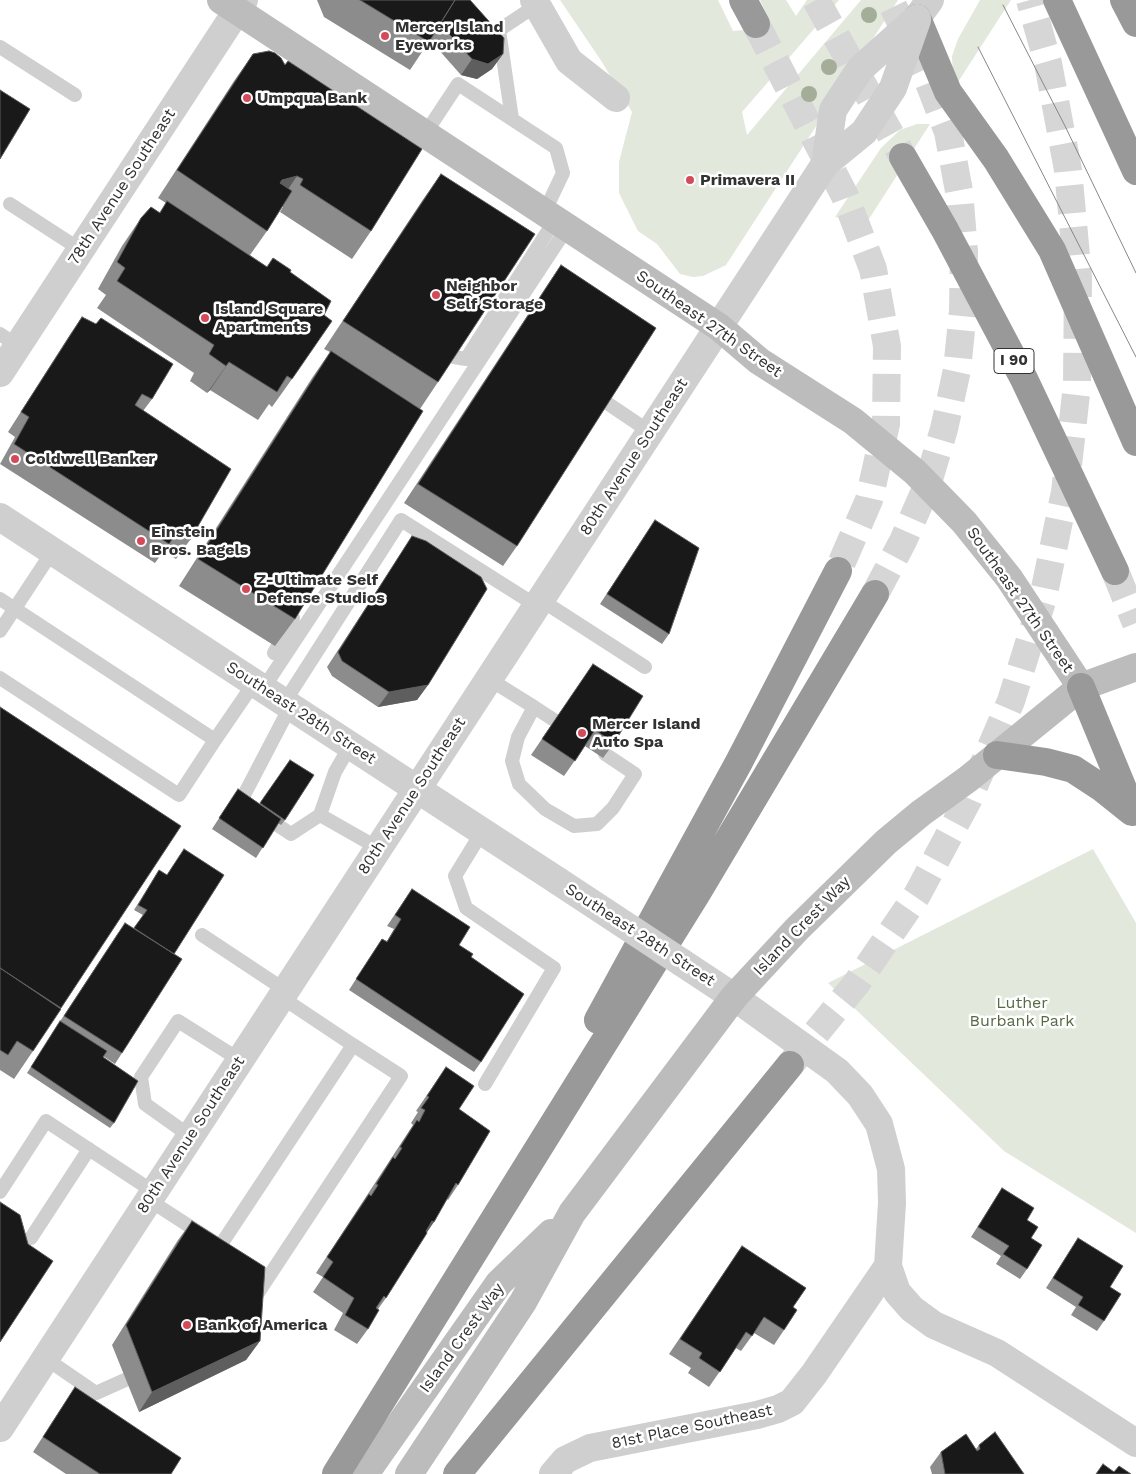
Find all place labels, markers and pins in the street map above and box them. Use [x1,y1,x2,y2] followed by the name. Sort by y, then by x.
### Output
[395,17,503,55] place label: Mercer Island Eyeworks
[379,30,391,42] marker: Mercer Island Eyeworks
[257,88,367,108] place label: Umpqua Bank
[241,92,253,104] marker: Umpqua Bank
[700,170,795,190] place label: Primavera II
[684,174,696,186] marker: Primavera II
[446,276,543,314] place label: Neighbor Self Storage
[430,289,442,301] marker: Neighbor Self Storage
[215,299,323,337] place label: Island Square Apartments
[199,312,211,324] marker: Island Square Apartments
[25,449,155,469] place label: Coldwell Banker
[9,453,21,465] marker: Coldwell Banker
[151,522,248,560] place label: Einstein Bros. Bagels
[135,535,147,547] marker: Einstein Bros. Bagels
[256,570,385,608] place label: Z-Ultimate Self Defense Studios
[240,583,252,595] marker: Z-Ultimate Self Defense Studios
[592,714,700,752] place label: Mercer Island Auto Spa
[576,727,588,739] marker: Mercer Island Auto Spa
[197,1315,327,1335] place label: Bank of America
[181,1319,193,1331] marker: Bank of America

